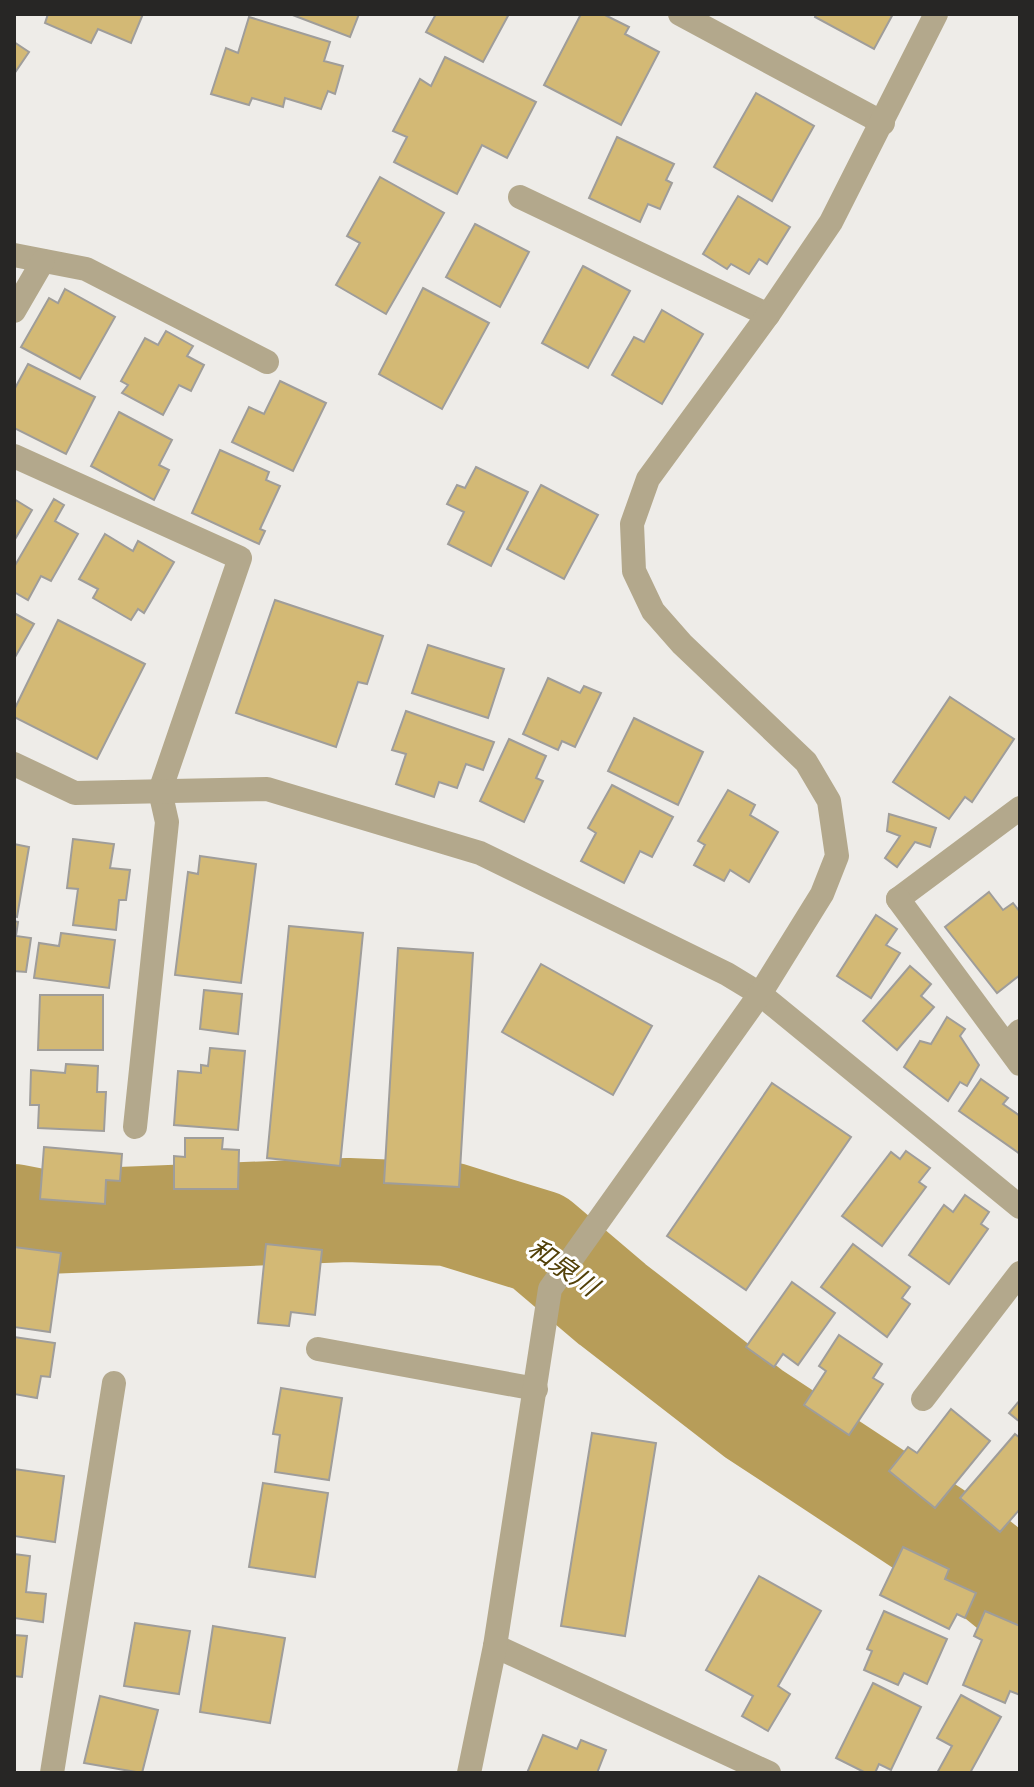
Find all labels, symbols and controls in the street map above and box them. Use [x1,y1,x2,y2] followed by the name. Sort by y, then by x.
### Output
[523,1231,607,1303] water label: 和泉川

